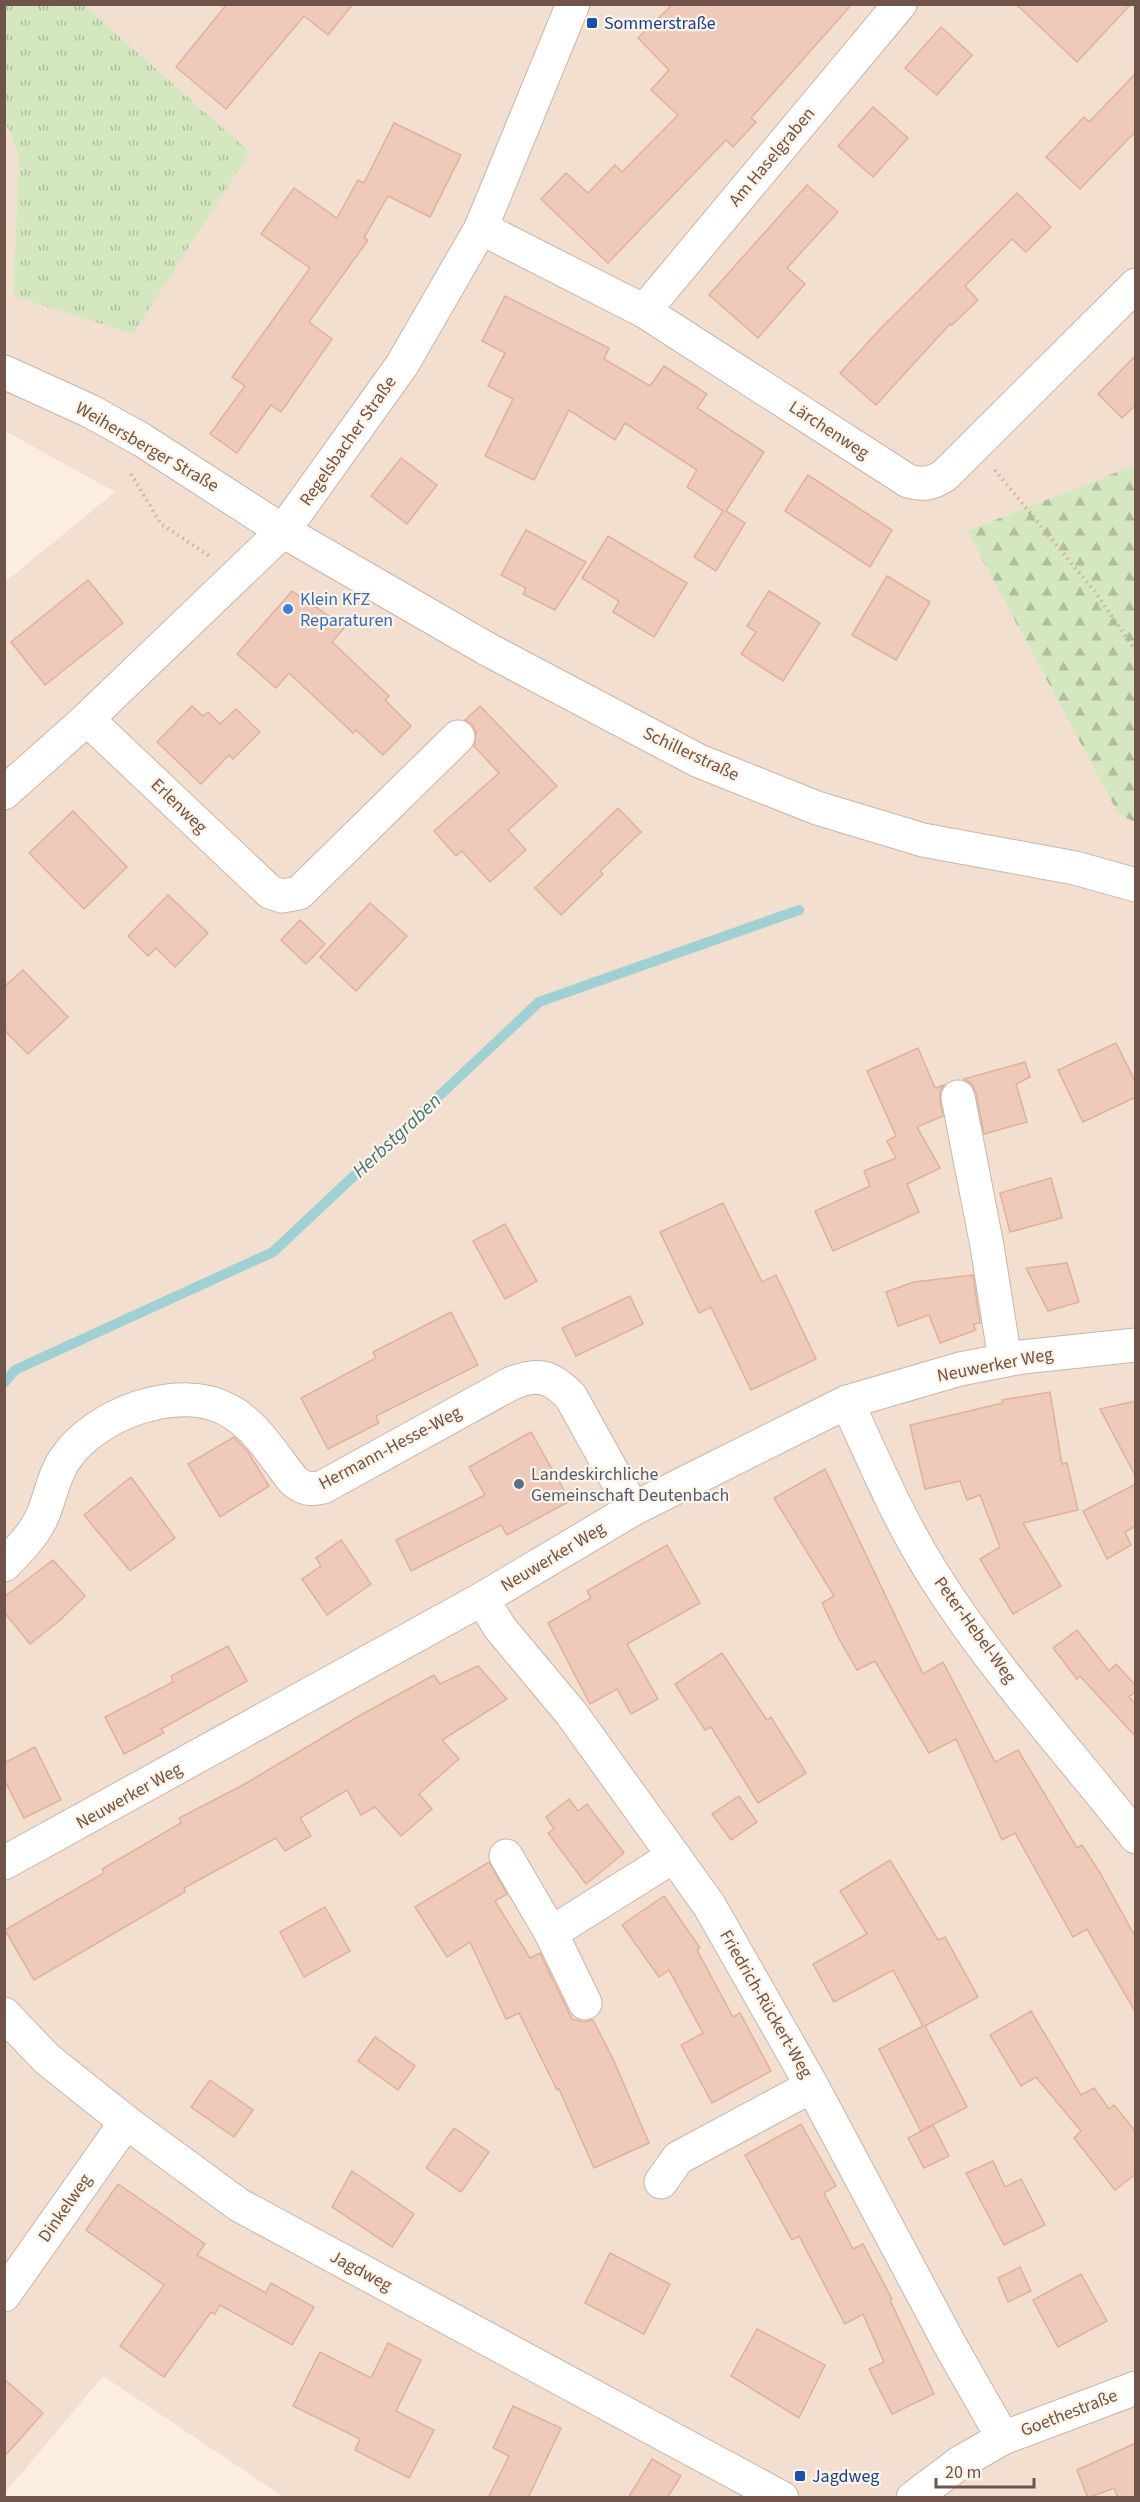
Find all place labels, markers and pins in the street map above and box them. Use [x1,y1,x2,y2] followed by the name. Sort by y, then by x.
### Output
[604,11,716,36] place label: Sommerstraße
[585,16,599,30] marker: Sommerstraße
[300,587,393,633] place label: Klein KFZ Reparaturen
[281,602,295,616] marker: Klein KFZ Reparaturen
[531,1462,729,1508] place label: Landeskirchliche Gemeinschaft Deutenbach
[512,1477,526,1491] marker: Landeskirchliche Gemeinschaft Deutenbach
[812,2464,879,2489] place label: Jagdweg
[793,2469,807,2483] marker: Jagdweg

